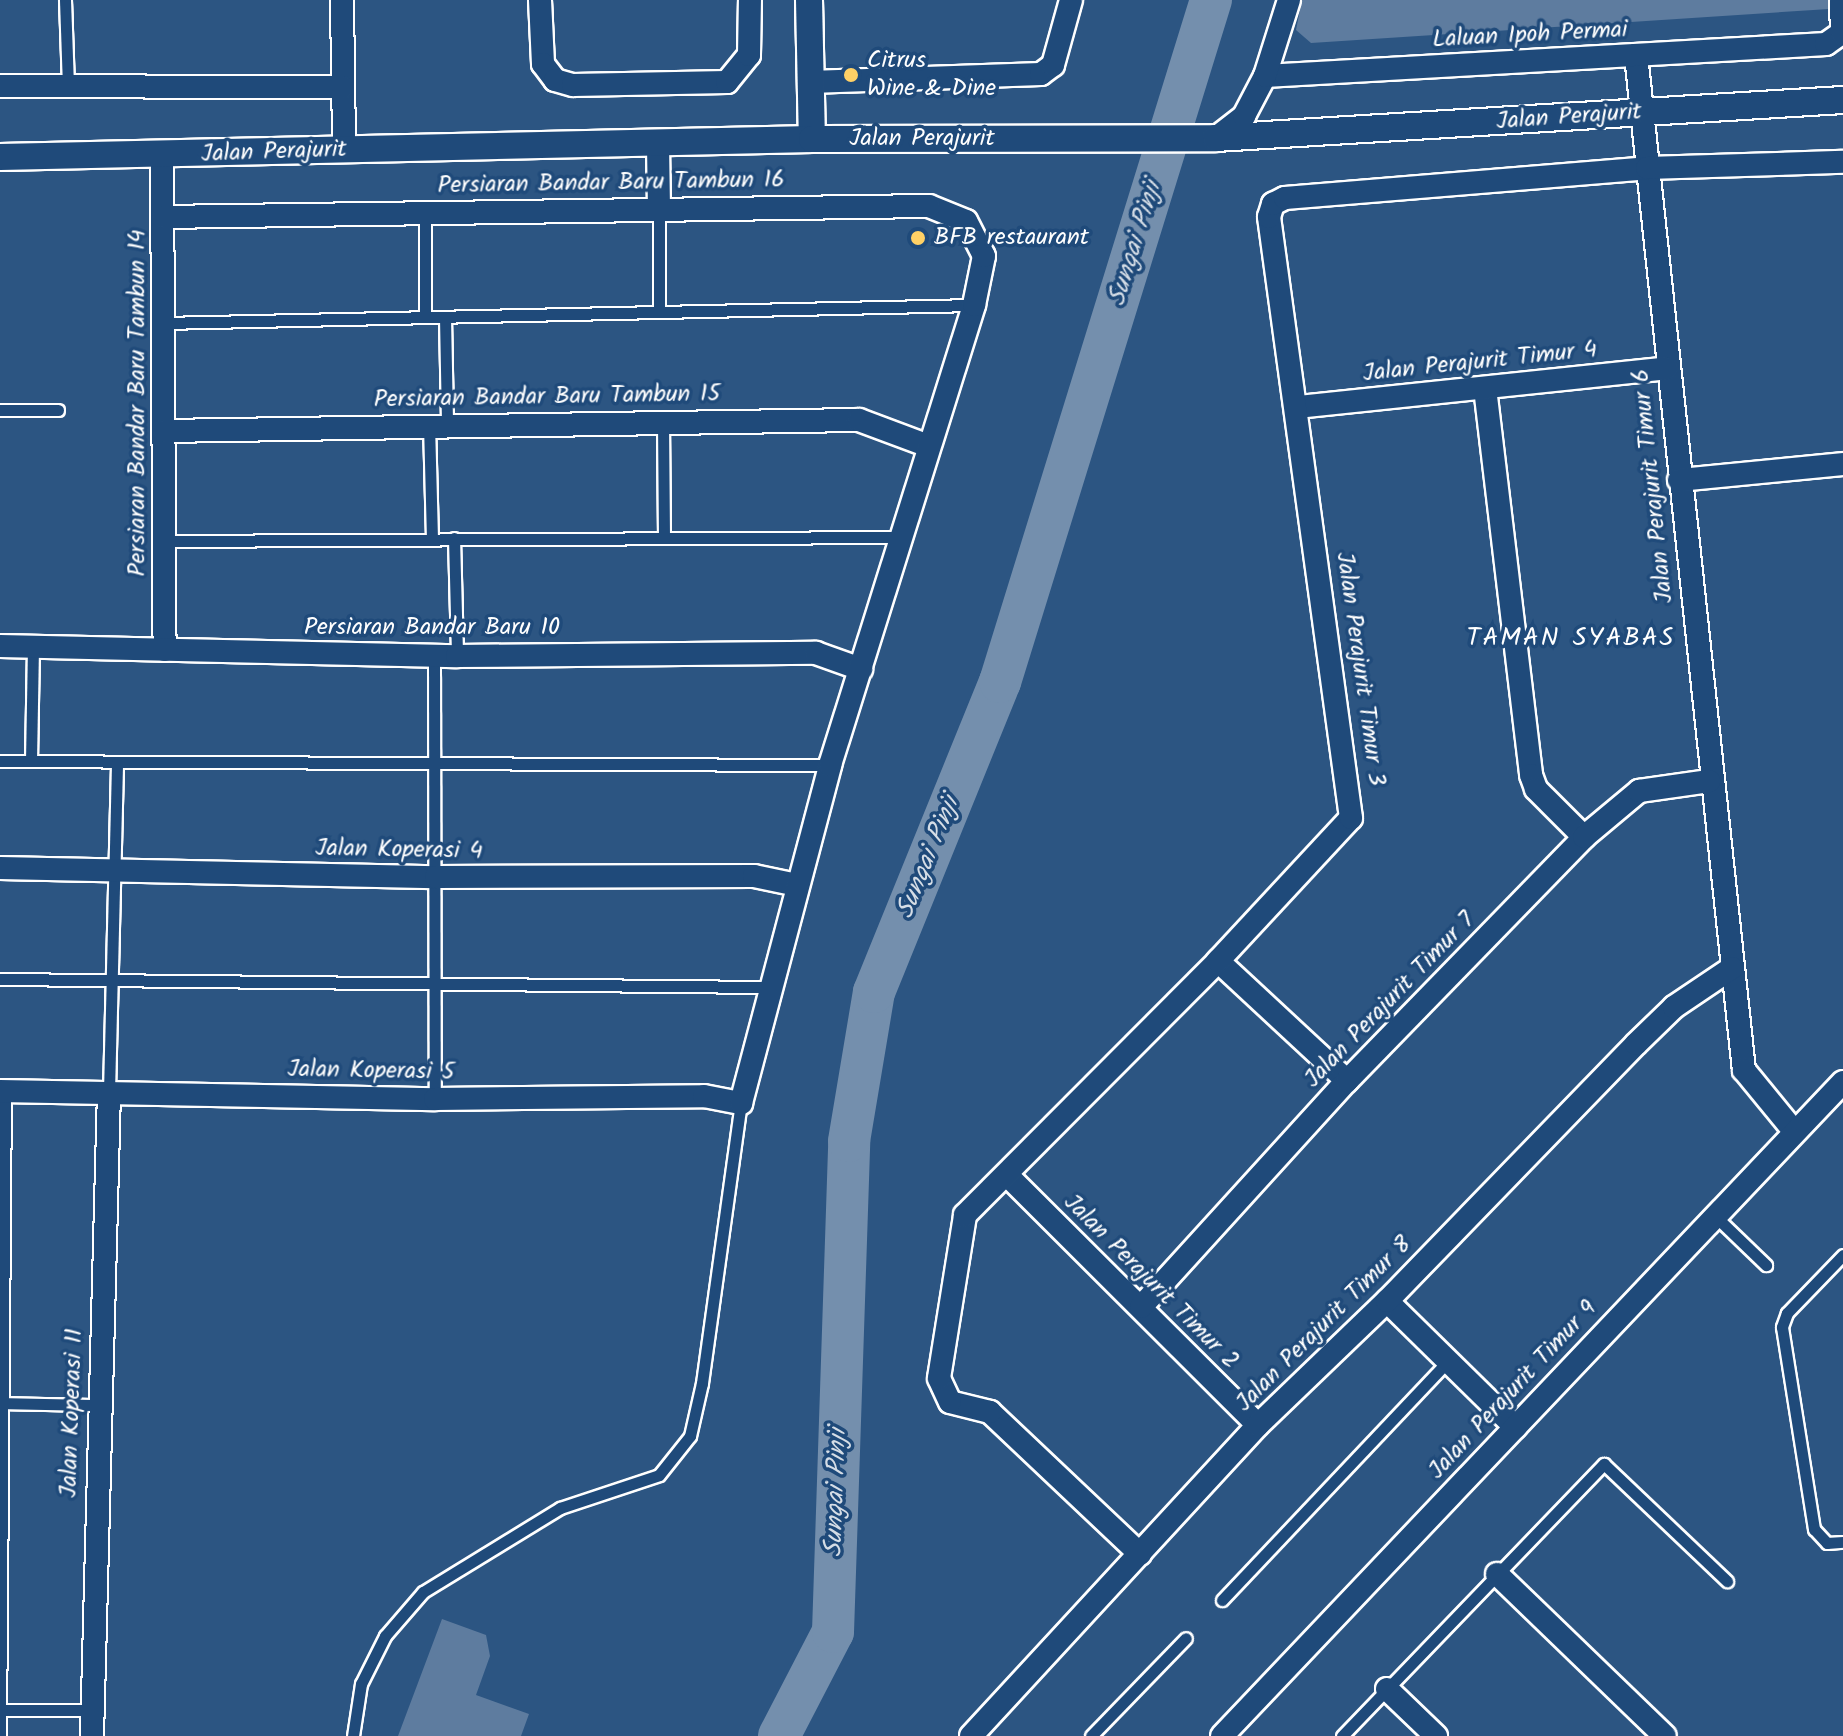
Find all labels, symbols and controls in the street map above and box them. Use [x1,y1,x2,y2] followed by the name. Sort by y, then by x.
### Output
[1432,16,1628,54] street label: Laluan Ipoh Permai
[867,47,996,103] place label: Citrus Wine & Dine
[842,66,860,84] marker: Citrus Wine & Dine
[1495,98,1643,136] street label: Jalan Perajurit
[849,125,995,153] street label: Jalan Perajurit
[201,135,347,169] street label: Jalan Perajurit
[437,166,785,200] street label: Persiaran Bandar Baru Tambun 16
[1102,178,1170,310] water label: Sungai Pinji
[934,224,1089,252] place label: BFB restaurant
[909,229,927,247] marker: BFB restaurant
[124,230,152,576] street label: Persiaran Bandar Baru Tambun 14
[1362,335,1598,389] street label: Jalan Perajurit Timur 4
[1626,367,1680,605] street label: Jalan Perajurit Timur 6
[373,380,721,414] street label: Persiaran Bandar Baru Tambun 15
[1329,550,1391,788] street label: Jalan Perajurit Timur 3
[304,614,560,642] street label: Persiaran Bandar Baru 10
[1467,623,1675,655] district label: TAMAN SYABAS
[891,793,967,923] water label: Sungai Pinji
[315,834,483,866] street label: Jalan Koperasi 4
[1299,906,1481,1094] street label: Jalan Perajurit Timur 7
[287,1055,455,1087] street label: Jalan Koperasi 5
[1057,1188,1245,1376] street label: Jalan Perajurit Timur 2
[1230,1230,1418,1418] street label: Jalan Perajurit Timur 8
[1423,1295,1603,1485] street label: Jalan Perajurit Timur 9
[55,1328,89,1498] street label: Jalan Koperasi 11
[819,1428,855,1558] water label: Sungai Pinji

